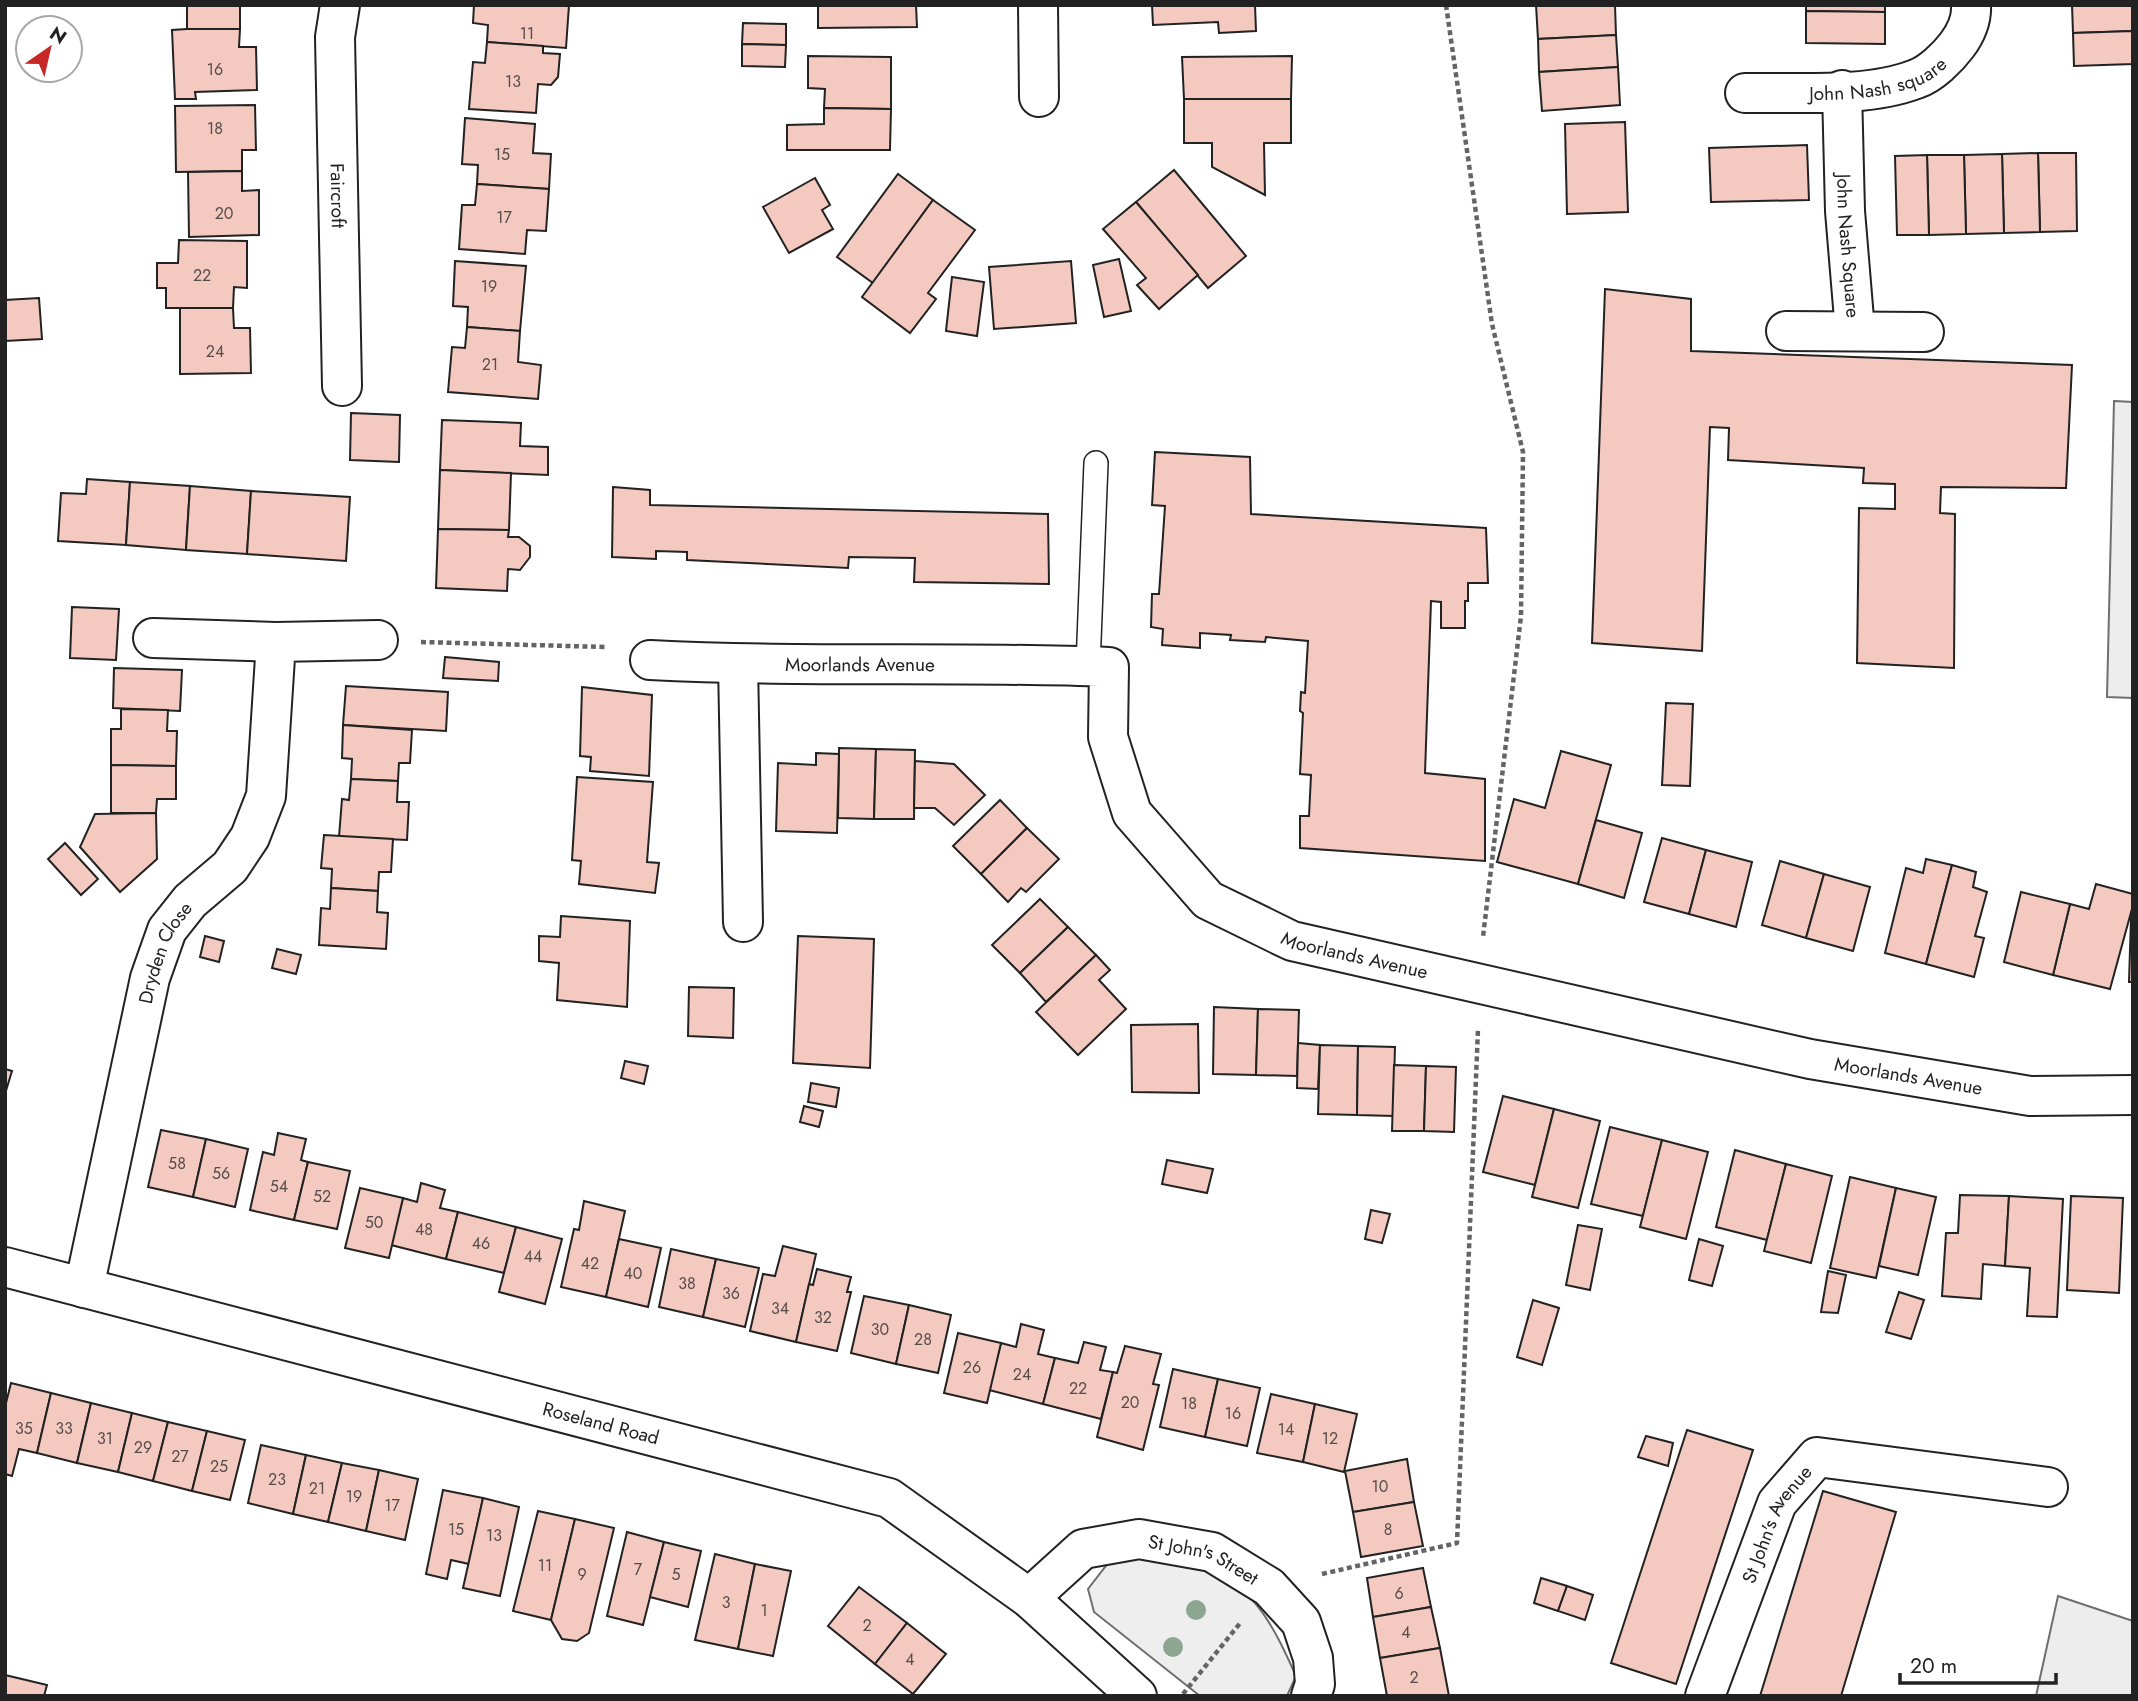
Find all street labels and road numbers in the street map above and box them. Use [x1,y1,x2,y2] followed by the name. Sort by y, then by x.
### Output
[1806,51,1953,107] street label: John Nash square
[324,163,352,229] street label: Faircroft
[1830,171,1867,319] street label: John Nash Square
[785,651,935,678] street label: Moorlands Avenue
[132,896,199,1006] street label: Dryden Close
[1276,925,1431,986] street label: Moorlands Avenue
[1832,1050,1985,1102] street label: Moorlands Avenue
[540,1395,662,1451] street label: Roseland Road
[1735,1459,1818,1587] street label: St John's Avenue
[1146,1528,1264,1592] street label: St John's Street

